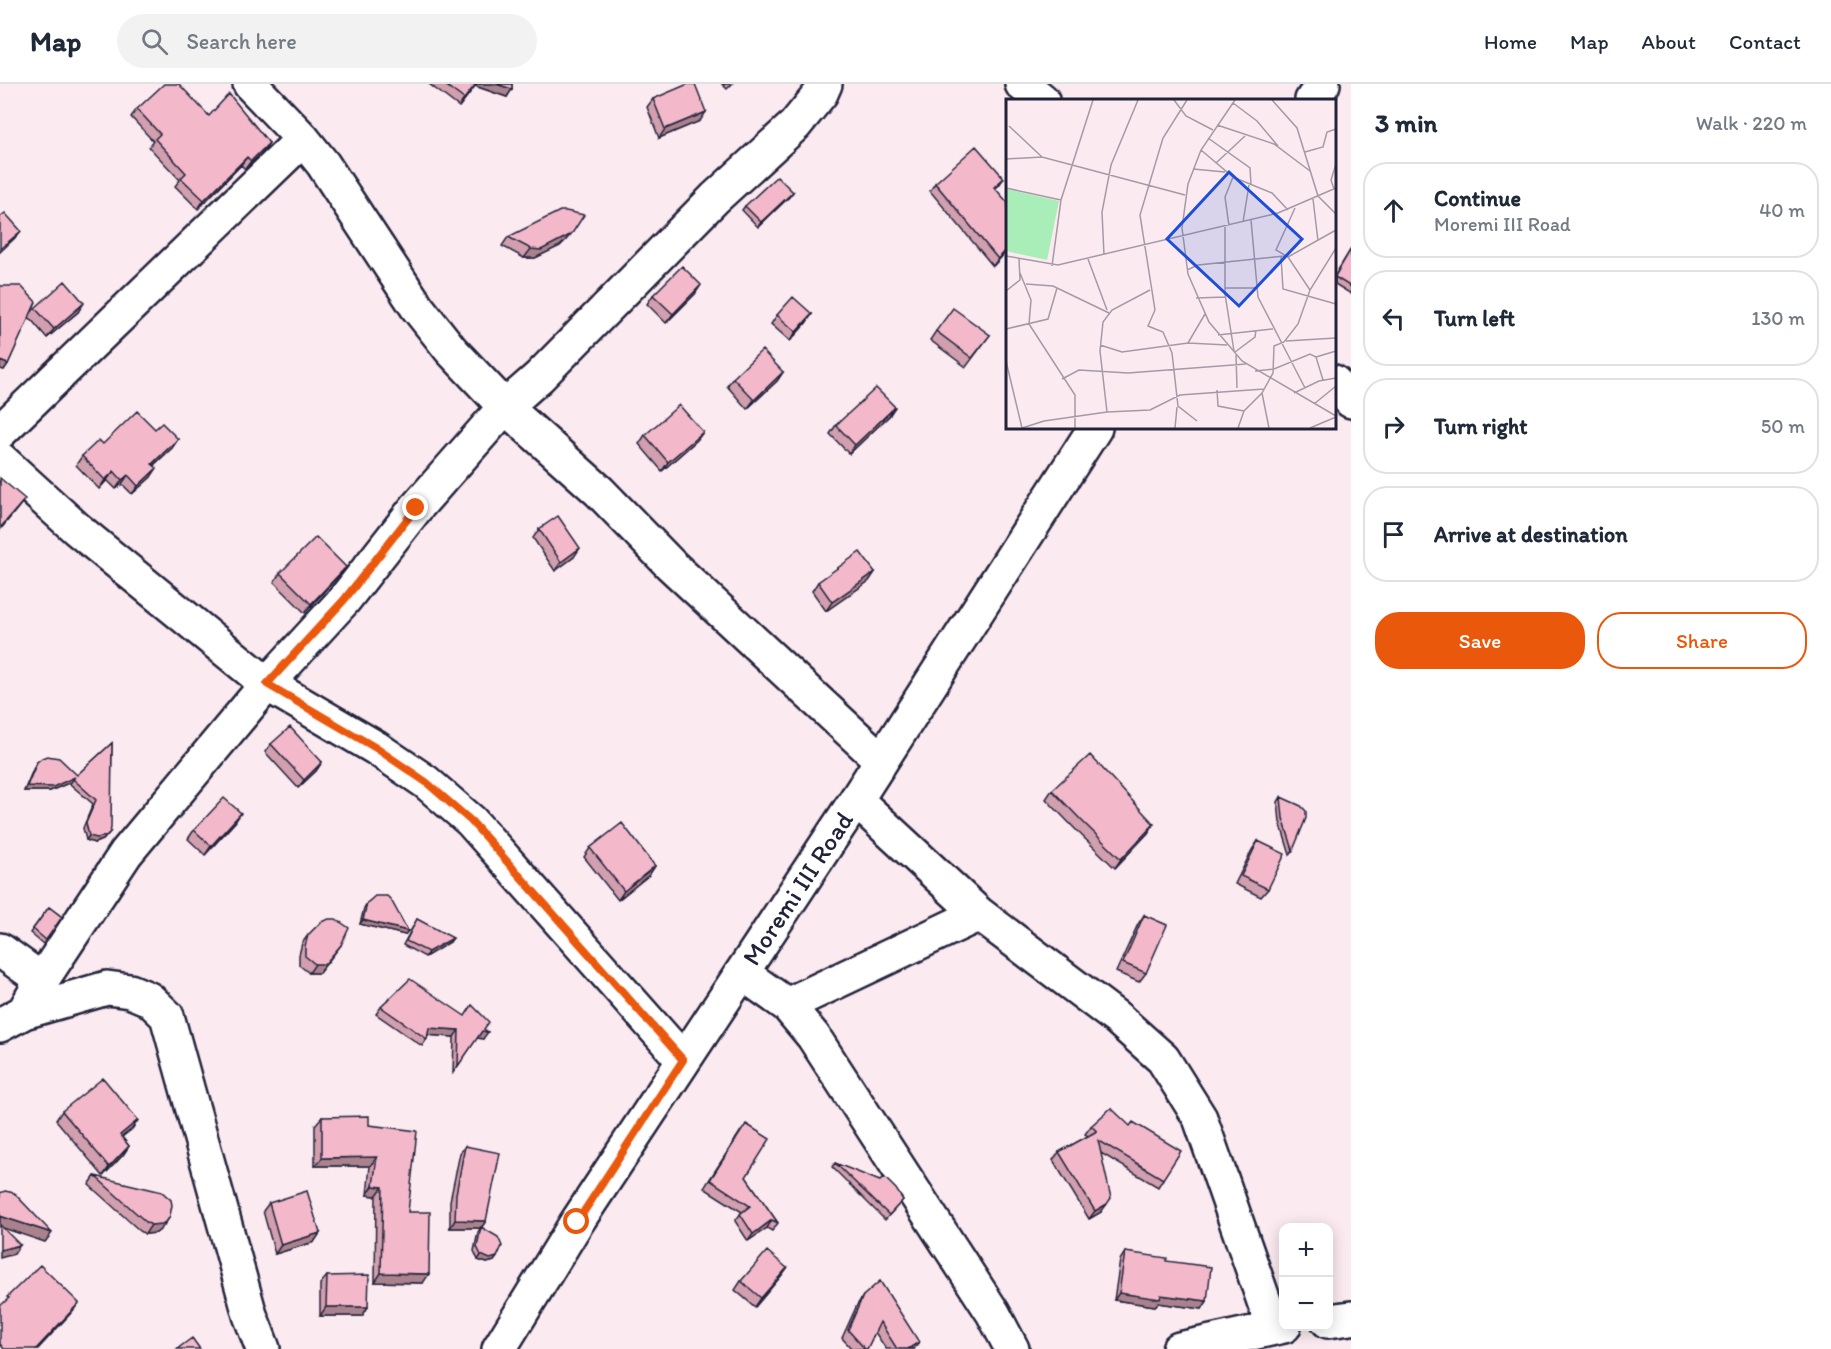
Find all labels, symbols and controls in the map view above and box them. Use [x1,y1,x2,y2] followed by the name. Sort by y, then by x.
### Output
[117,14,537,68] search box
[30,24,81,58] text: Map
[138,25,171,58] icon: search
[186,28,297,55] text: Search here
[1484,29,1537,54] text: Home
[1570,29,1609,54] text: Map
[1642,29,1696,54] text: About
[1729,29,1801,54] text: Contact
[1006,99,1336,429] inset map
[1375,107,1437,139] text: 3 min
[1696,111,1807,135] text: Walk · 220 m
[1434,185,1521,212] text: Continue
[1377,194,1410,227] icon: ahead
[1759,198,1805,222] text: 40 m
[1434,212,1571,236] text: Moremi III Road
[1377,302,1410,335] icon: left
[1434,305,1515,332] text: Turn left
[1751,306,1805,330] text: 130 m
[1377,410,1410,443] icon: right
[1434,413,1528,440] text: Turn right
[1761,414,1805,438] text: 50 m
[402,494,428,520] route end
[1377,518,1410,551] icon: arrive
[1434,521,1628,548] text: Arrive at destination
[1375,612,1585,669] button: Save
[1597,612,1807,669] button: Share
[735,805,860,971] street label: Moremi III Road
[563,1208,589,1234] route start
[1279,1223,1333,1331] map controls
[1279,1223,1333,1277] button: +
[1279,1277,1333,1331] button: −

